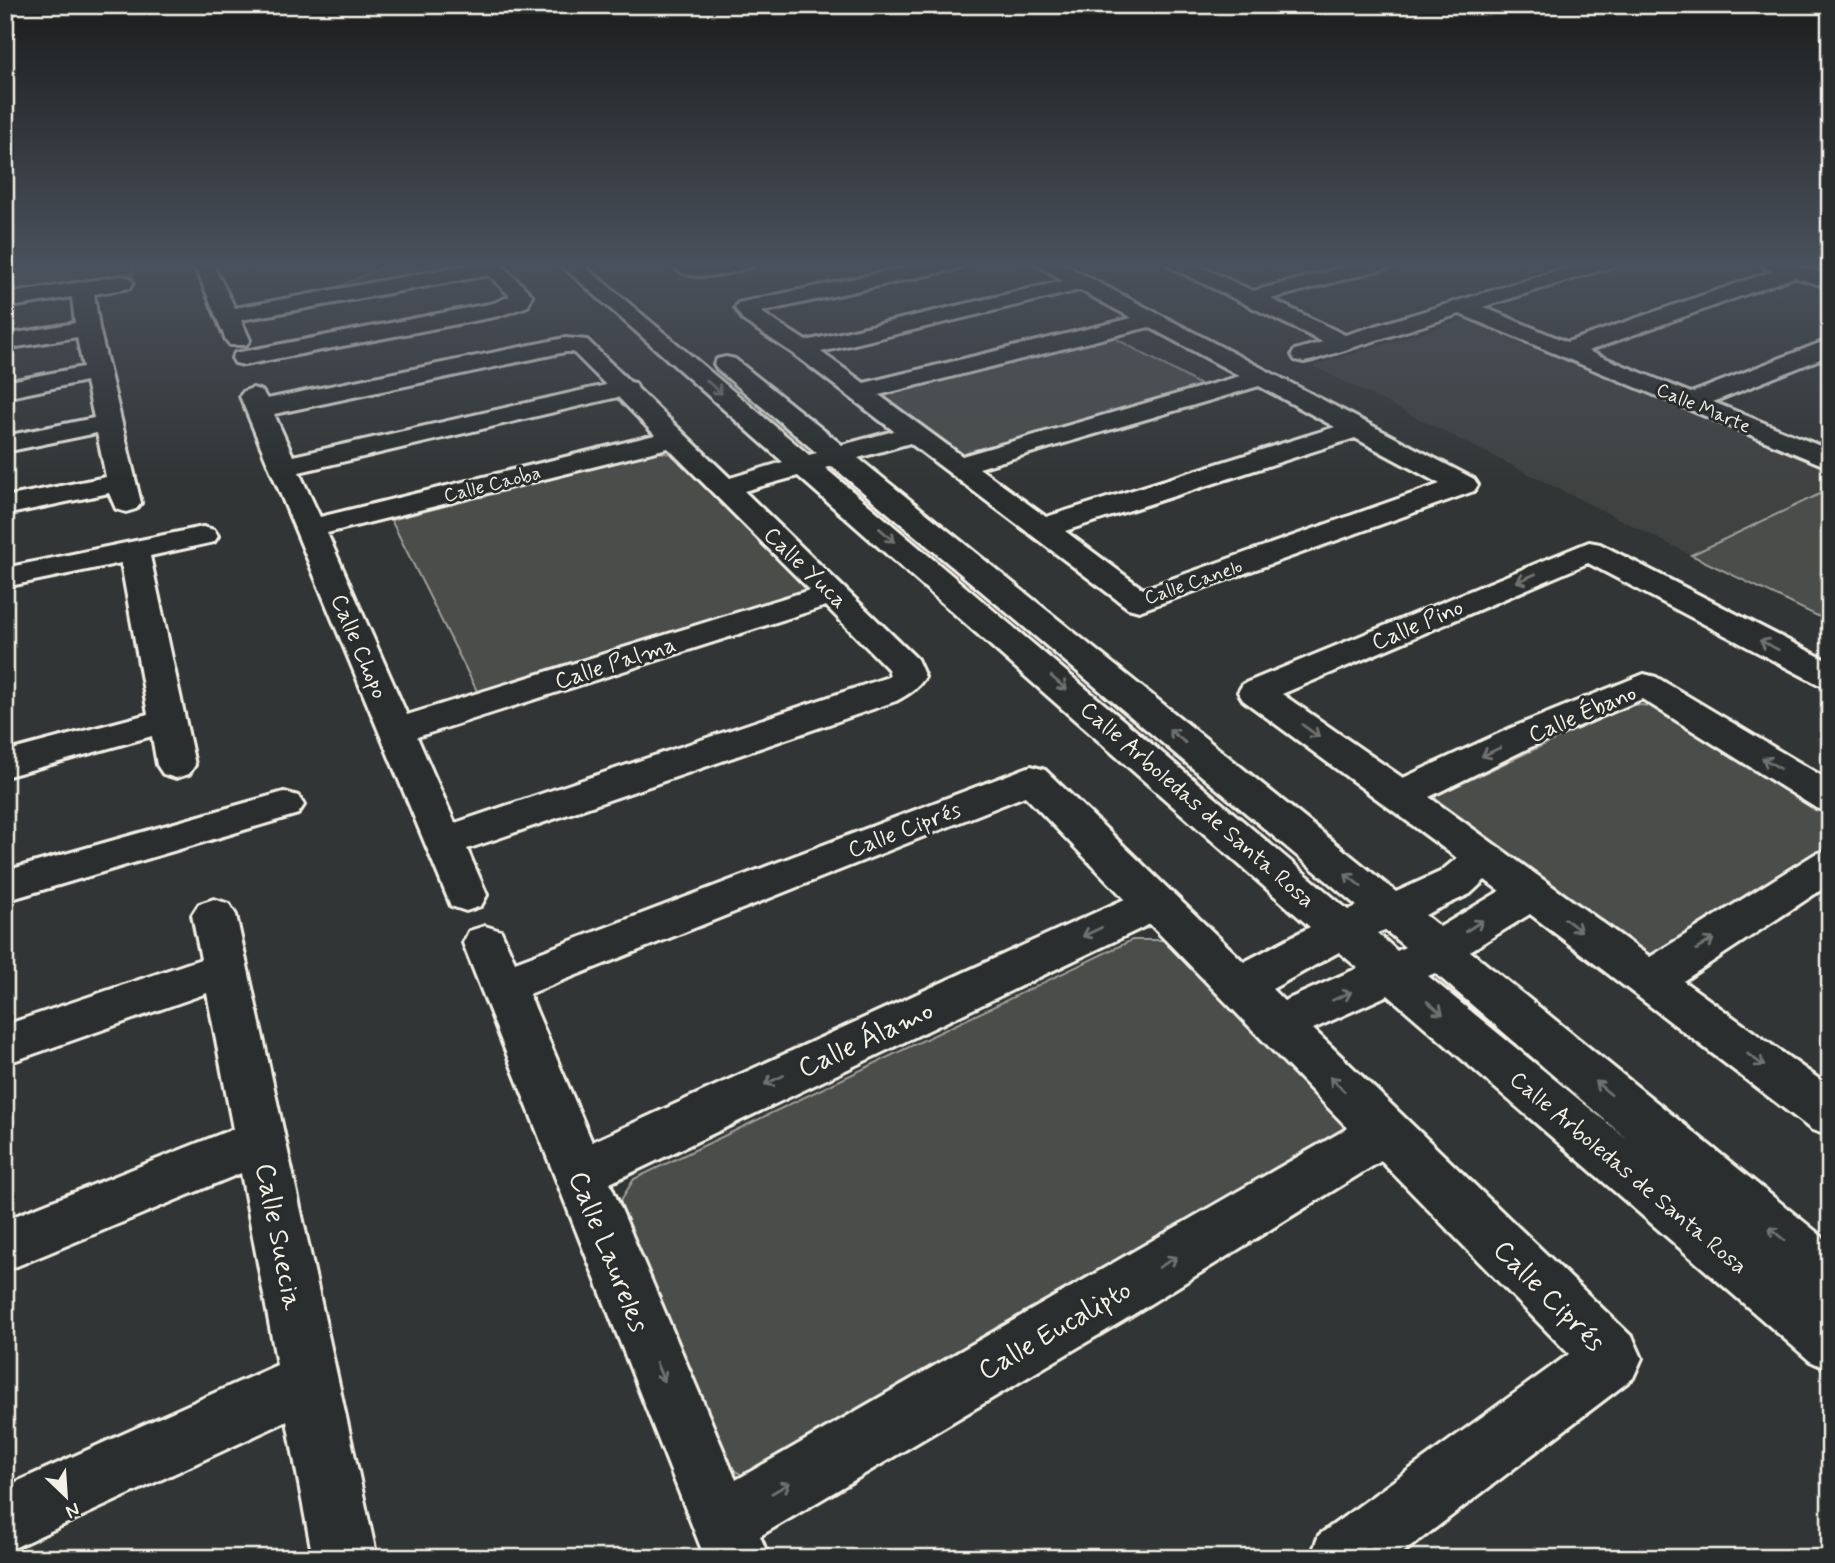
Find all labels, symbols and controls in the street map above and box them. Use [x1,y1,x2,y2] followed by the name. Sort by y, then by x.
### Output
[1652,377,1754,439] street label: Calle Marte
[704,379,722,395] one-way arrow
[441,460,543,509] street label: Calle Caoba
[756,521,853,616] street label: Calle Yuca
[877,527,895,543] one-way arrow
[1141,554,1246,611] street label: Calle Canelo
[1516,572,1537,585] one-way arrow
[323,590,394,704] street label: Calle Chopo
[1367,593,1468,659] street label: Calle Pino
[551,630,680,698] street label: Calle Palma
[1759,637,1780,651] one-way arrow
[1050,675,1068,691] one-way arrow
[1524,678,1641,751] street label: Calle Ébano
[1073,695,1320,916] street label: Calle Arboledas de Santa Rosa
[1301,724,1320,738] one-way arrow
[1168,728,1186,744] one-way arrow
[1481,746,1502,759] one-way arrow
[1762,756,1782,770] one-way arrow
[844,796,965,866] street label: Calle Ciprés
[1344,872,1362,888] one-way arrow
[1563,917,1582,932] one-way arrow
[1463,918,1483,932] one-way arrow
[1081,927,1102,940] one-way arrow
[1695,936,1714,951] one-way arrow
[1330,989,1352,1002] one-way arrow
[792,992,940,1088] street label: Calle Álamo
[1426,1000,1444,1016] one-way arrow
[1746,1052,1765,1067] one-way arrow
[1503,1065,1753,1282] street label: Calle Arboledas de Santa Rosa
[764,1074,785,1087] one-way arrow
[1328,1075,1345,1092] one-way arrow
[1594,1081,1612,1096] one-way arrow
[245,1160,310,1313] street label: Calle Suecia
[559,1166,657,1338] street label: Calle Laureles
[1769,1226,1787,1242] one-way arrow
[1484,1233,1612,1361] street label: Calle Ciprés
[1157,1255,1177,1269] one-way arrow
[972,1272,1139,1390] street label: Calle Eucalipto
[654,1361,667,1382] one-way arrow
[32,1462,102,1532] north arrow
[771,1481,791,1495] one-way arrow
[62,1496,84,1524] text: N

